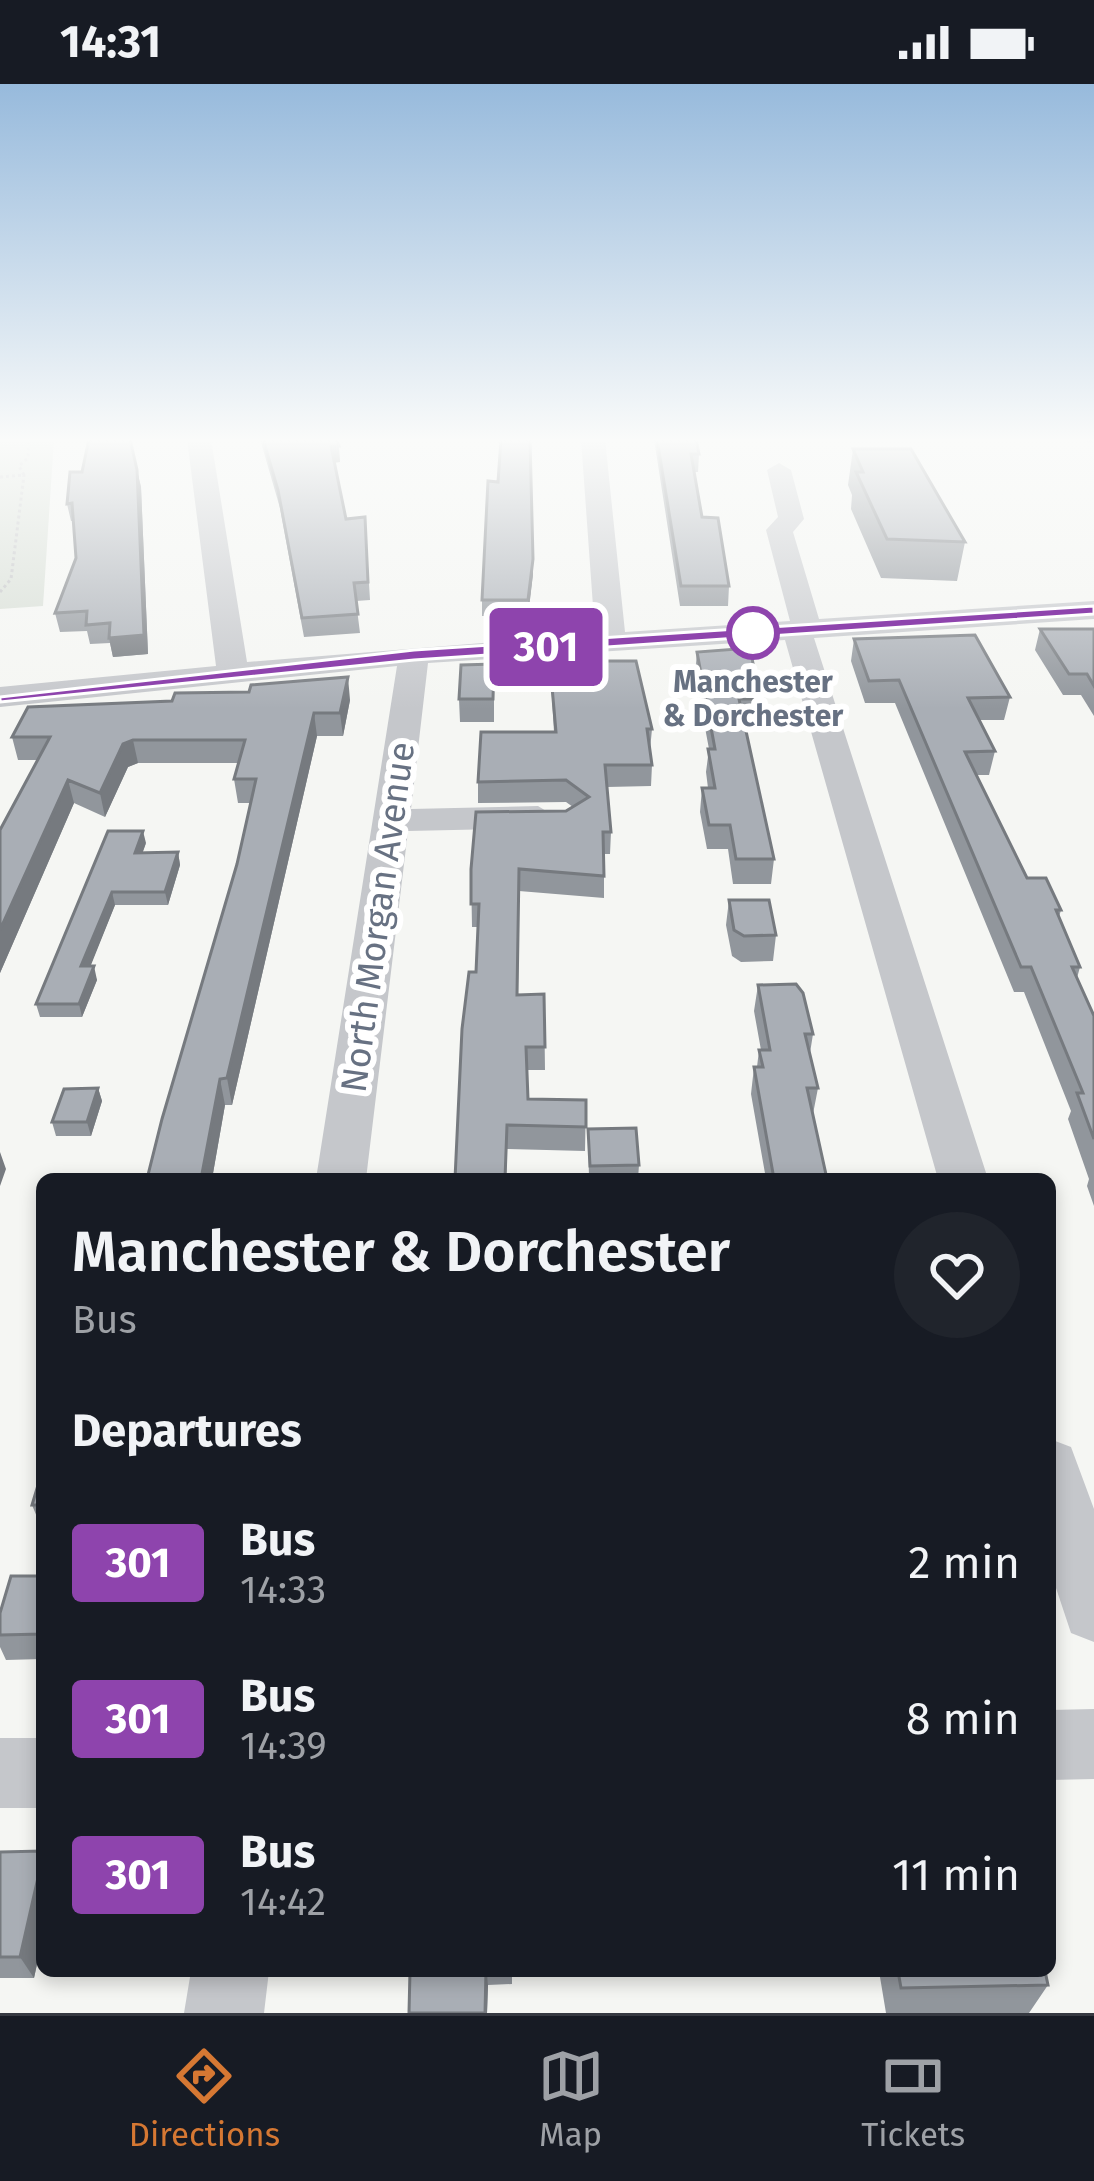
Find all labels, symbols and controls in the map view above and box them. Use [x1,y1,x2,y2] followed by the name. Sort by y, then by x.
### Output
[60,15,161,69] text: 14:31
[477,608,615,686] line badge: 301
[728,608,778,658] marker: Manchester & Dorchester
[514,622,578,672] text: 301
[663,664,844,734] place label: Manchester & Dorchester
[332,739,424,1095] street label: North Morgan Avenue
[894,1212,1020,1338] button: heart
[72,1218,730,1286] text: Manchester & Dorchester
[72,1297,137,1343] text: Bus
[72,1404,302,1458] text: Departures
[240,1513,315,1567] text: Bus
[908,1536,1020,1590] text: 2 min
[106,1538,170,1588] text: 301
[240,1567,326,1613] text: 14:33
[240,1669,315,1723] text: Bus
[906,1692,1020,1746] text: 8 min
[106,1694,170,1744] text: 301
[240,1723,327,1769] text: 14:39
[240,1825,315,1879] text: Bus
[892,1848,1020,1902] text: 11 min
[106,1850,170,1900] text: 301
[240,1879,326,1925] text: 14:42
[129,2043,280,2155] tab: Directions
[538,2043,604,2155] tab: Map
[861,2043,965,2155] tab: Tickets

